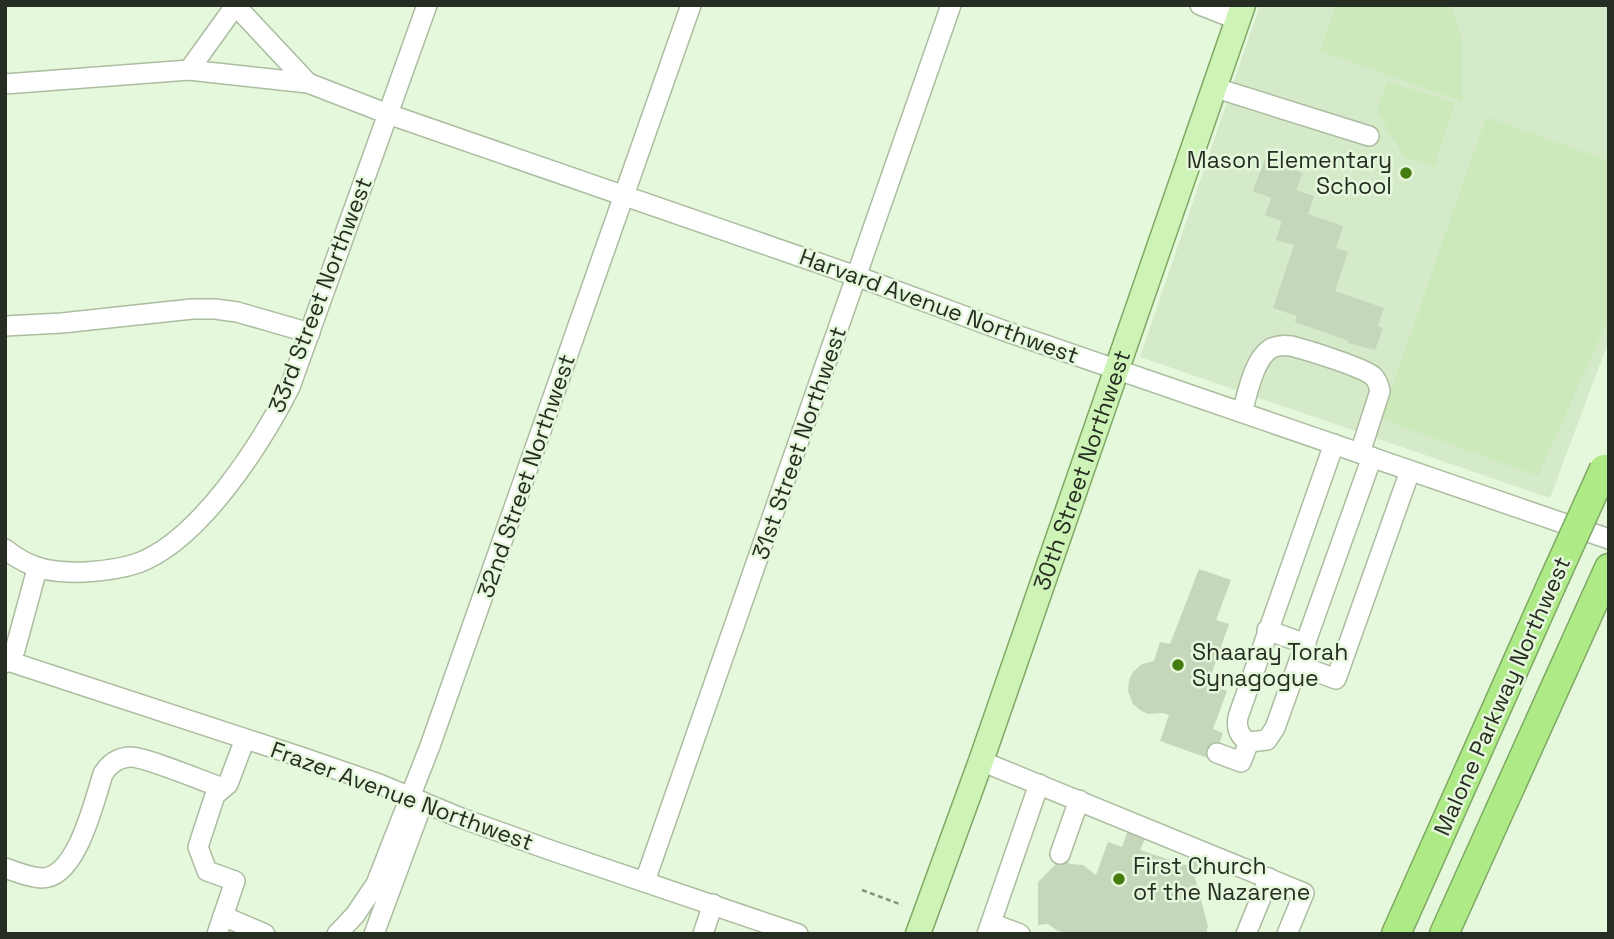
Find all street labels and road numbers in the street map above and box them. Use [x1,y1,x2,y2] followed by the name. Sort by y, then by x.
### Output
[261,173,379,417] street label: 33rd Street Northwest
[795,241,1083,371] street label: Harvard Avenue Northwest
[745,322,853,564] street label: 31st Street Northwest
[1026,346,1137,594] street label: 30th Street Northwest
[470,350,582,602] street label: 32nd Street Northwest
[1427,552,1577,840] street label: Malone Parkway Northwest
[267,734,537,858] street label: Frazer Avenue Northwest

